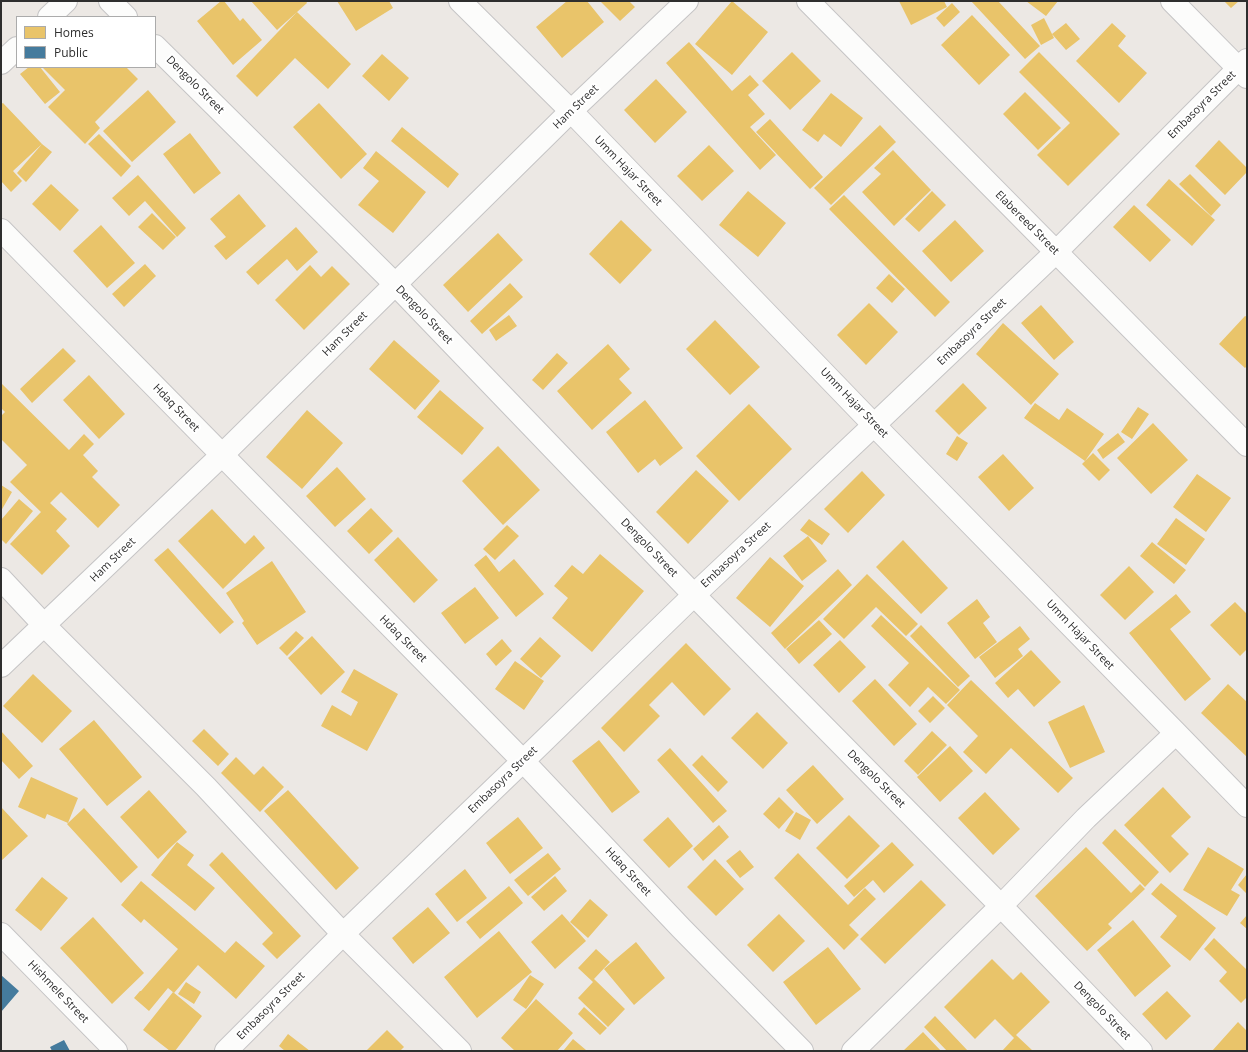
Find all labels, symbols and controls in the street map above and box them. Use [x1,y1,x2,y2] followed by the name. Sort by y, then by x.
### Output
[16,16,156,68] legend
[54,24,94,41] text: Homes
[54,44,88,61] text: Public
[163,53,227,117] street label: Dengolo Street
[1165,68,1239,142] street label: Embasoyra Street
[551,82,601,132] street label: Ham Street
[591,133,665,209] street label: Umm Hajar Street
[992,188,1062,258] street label: Elabereed Street
[393,283,455,347] street label: Dengolo Street
[935,296,1009,368] street label: Embasoyra Street
[320,309,370,359] street label: Ham Street
[817,365,891,441] street label: Umm Hajar Street
[150,381,202,435] street label: Hdaq Street
[618,516,680,580] street label: Dengolo Street
[698,519,774,591] street label: Embasoyra Street
[88,535,138,585] street label: Ham Street
[1043,597,1117,673] street label: Umm Hajar Street
[377,613,429,665] street label: Hdaq Street
[466,744,540,816] street label: Embasoyra Street
[844,747,908,811] street label: Dengolo Street
[602,845,654,899] street label: Hdaq Street
[25,958,91,1026] street label: Hishmele Street
[234,969,308,1043] street label: Embasoyra Street
[1071,979,1133,1043] street label: Dengolo Street

